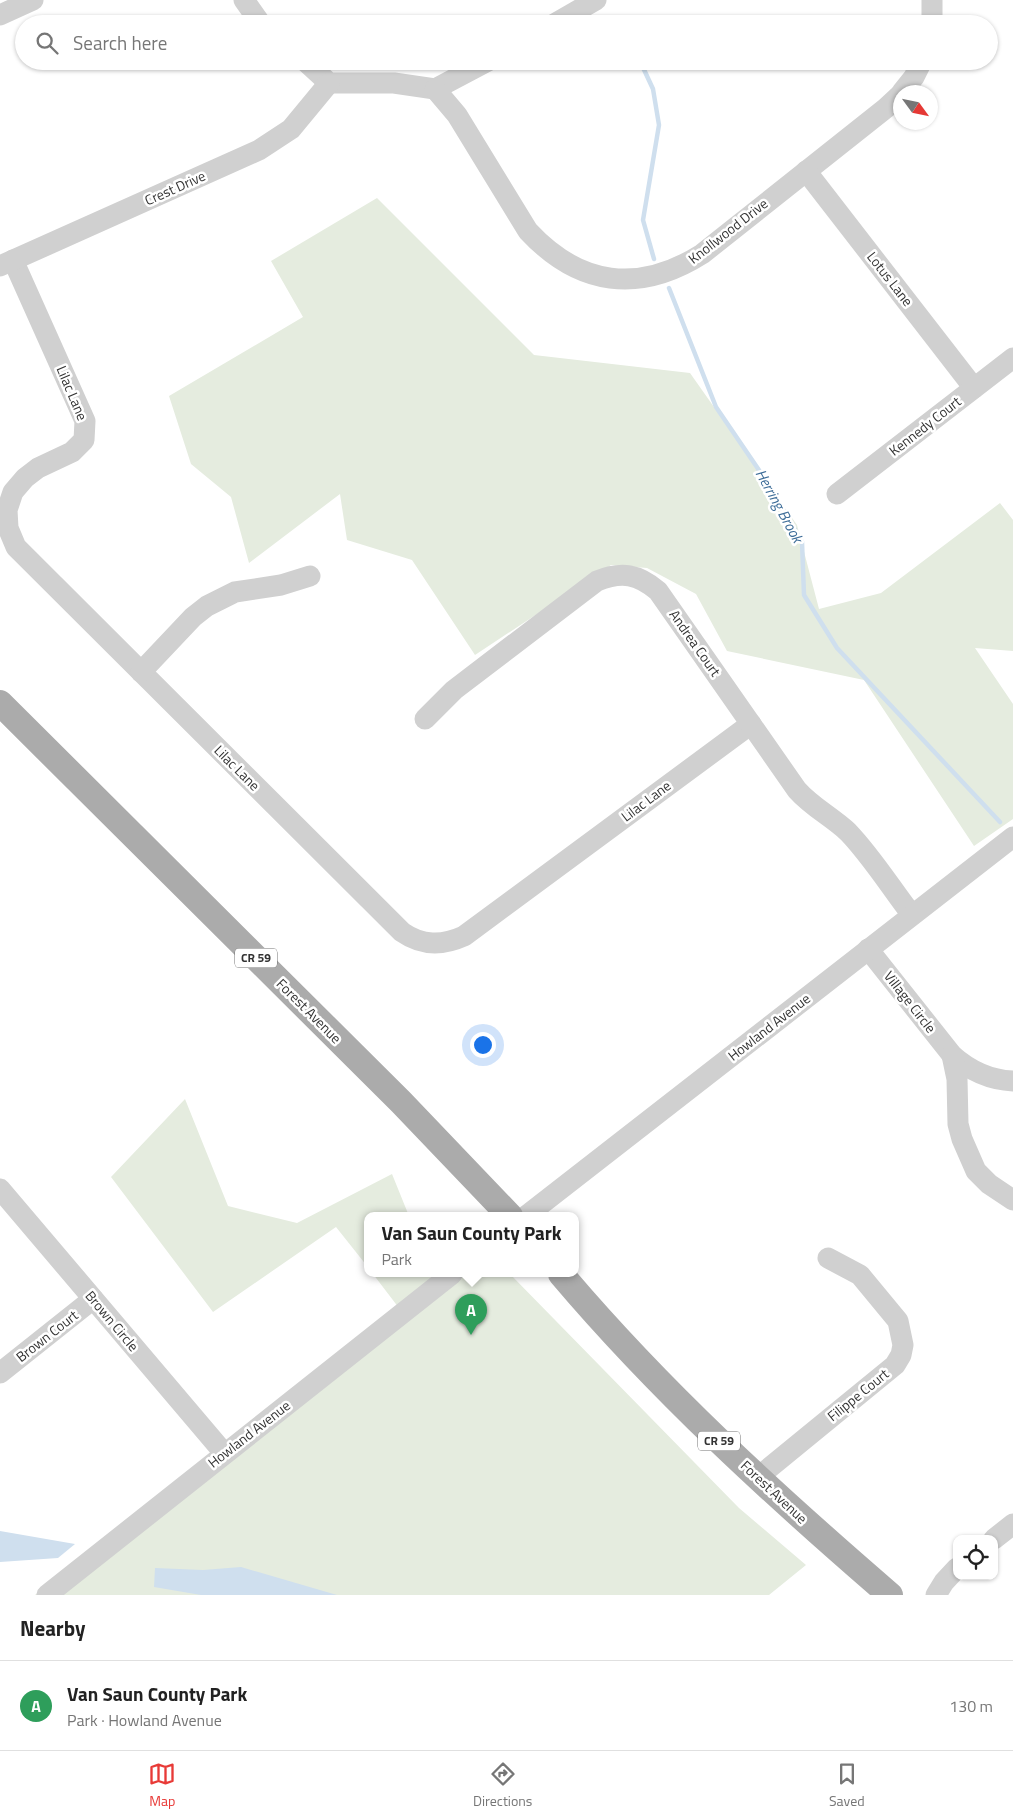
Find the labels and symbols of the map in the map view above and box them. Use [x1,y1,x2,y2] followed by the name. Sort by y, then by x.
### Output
[893,85,938,130] north arrow
[141,165,209,210] street label: Crest Drive
[683,193,772,268] street label: Knollwood Drive
[862,247,918,310] street label: Lotus Lane
[52,362,93,423] street label: Lilac Lane
[884,391,965,460] street label: Kennedy Court
[750,465,810,549] water label: Herring Brook
[665,605,726,680] street label: Andrea Court
[210,740,265,795] street label: Lilac Lane
[616,775,675,826] street label: Lilac Lane
[235,948,277,968] road number: CR 59
[879,966,941,1037] street label: Village Circle
[272,973,347,1048] street label: Forest Avenue
[723,988,814,1065] street label: Howland Avenue
[470,1032,496,1058] your location
[81,1286,144,1356] street label: Brown Circle
[455,1294,487,1335] pin: A
[11,1305,82,1367] street label: Brown Court
[822,1363,893,1426] street label: Filippe Court
[203,1395,294,1472] street label: Howland Avenue
[698,1432,740,1450] road number: CR 59
[736,1455,812,1528] street label: Forest Avenue

